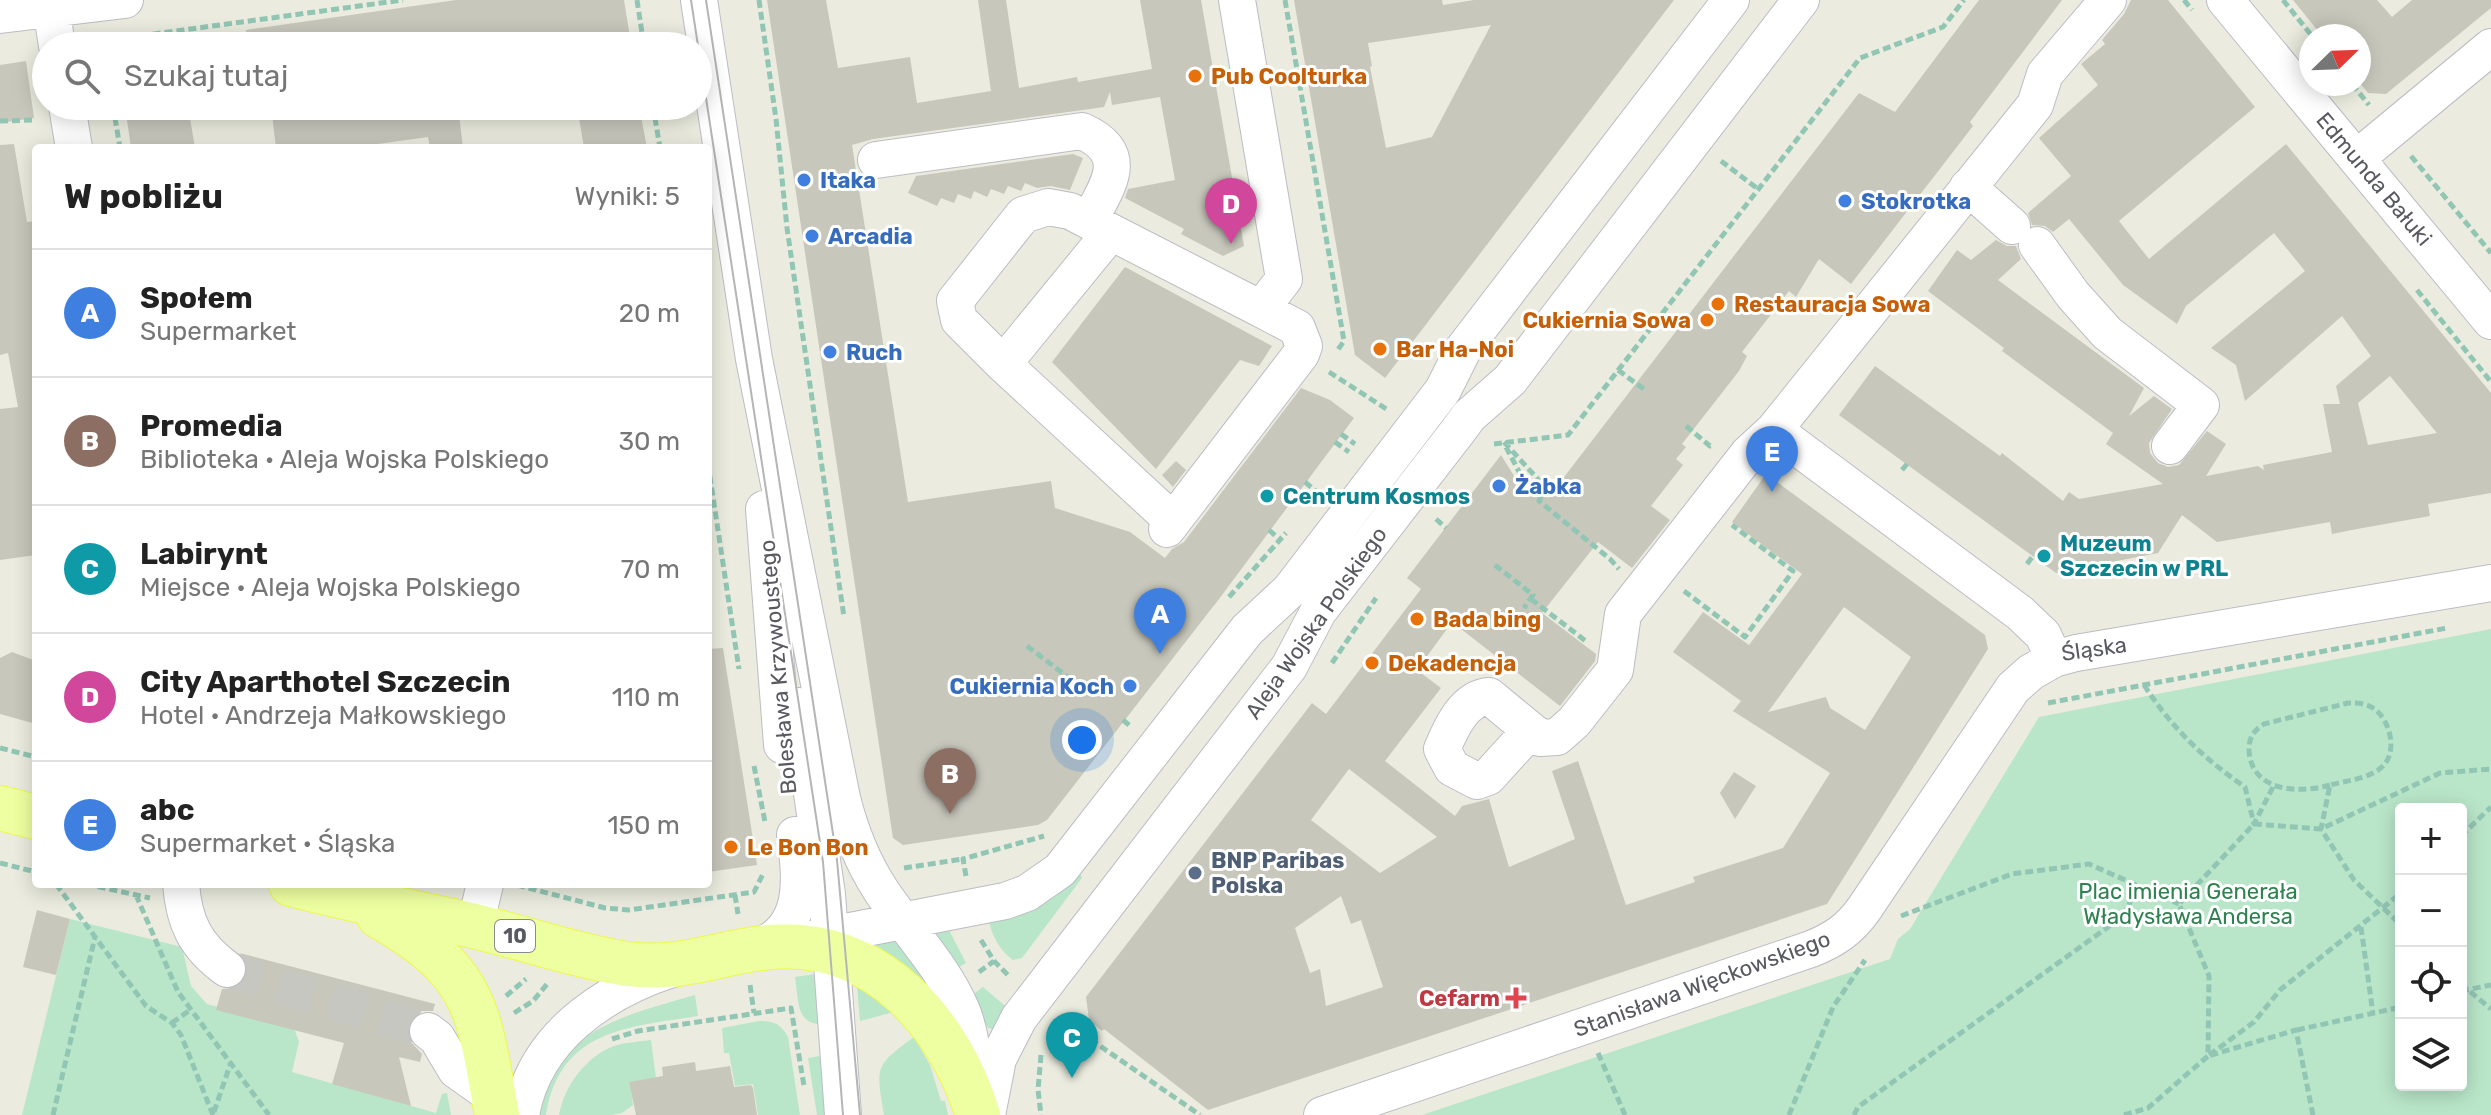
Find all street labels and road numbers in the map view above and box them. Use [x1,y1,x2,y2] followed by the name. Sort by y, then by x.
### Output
[2310,107,2438,251] street label: Edmunda Bałuki
[1239,522,1393,724] street label: Aleja Wojska Polskiego
[753,539,803,795] street label: Bolesława Krzywoustego
[2060,631,2128,667] street label: Śląska
[495,920,535,952] road number: 10
[1570,925,1834,1043] street label: Stanisława Więckowskiego

